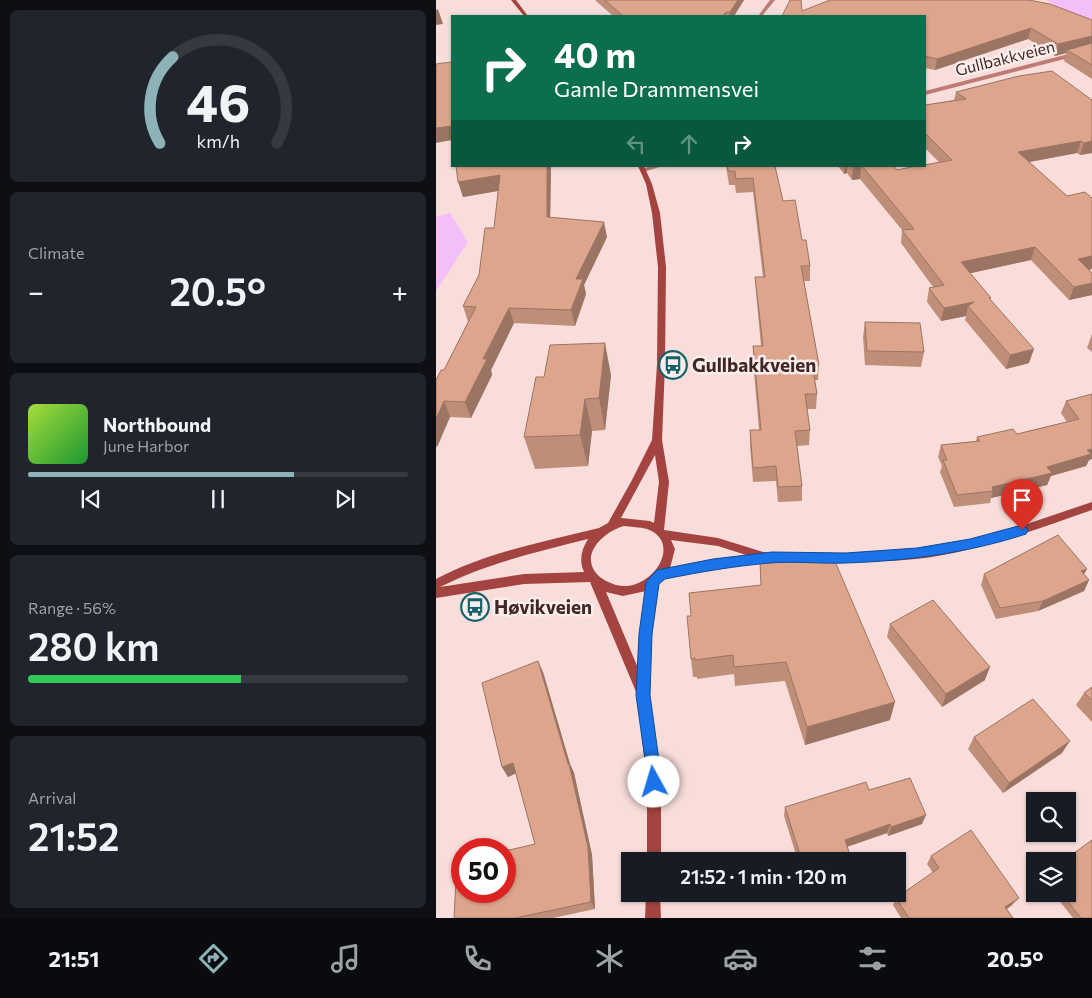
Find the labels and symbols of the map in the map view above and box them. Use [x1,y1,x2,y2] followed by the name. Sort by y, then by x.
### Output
[953,36,1057,79] street label: Gullbakkveien
[658,350,688,380] bus stop icon: Gullbakkveien
[692,353,816,376] place label: Gullbakkveien
[1001,479,1043,530] pin
[460,592,490,622] bus stop icon: Høvikveien
[494,595,592,618] place label: Høvikveien
[627,755,679,807] position arrow
[451,838,516,903] speed limit sign: 50

